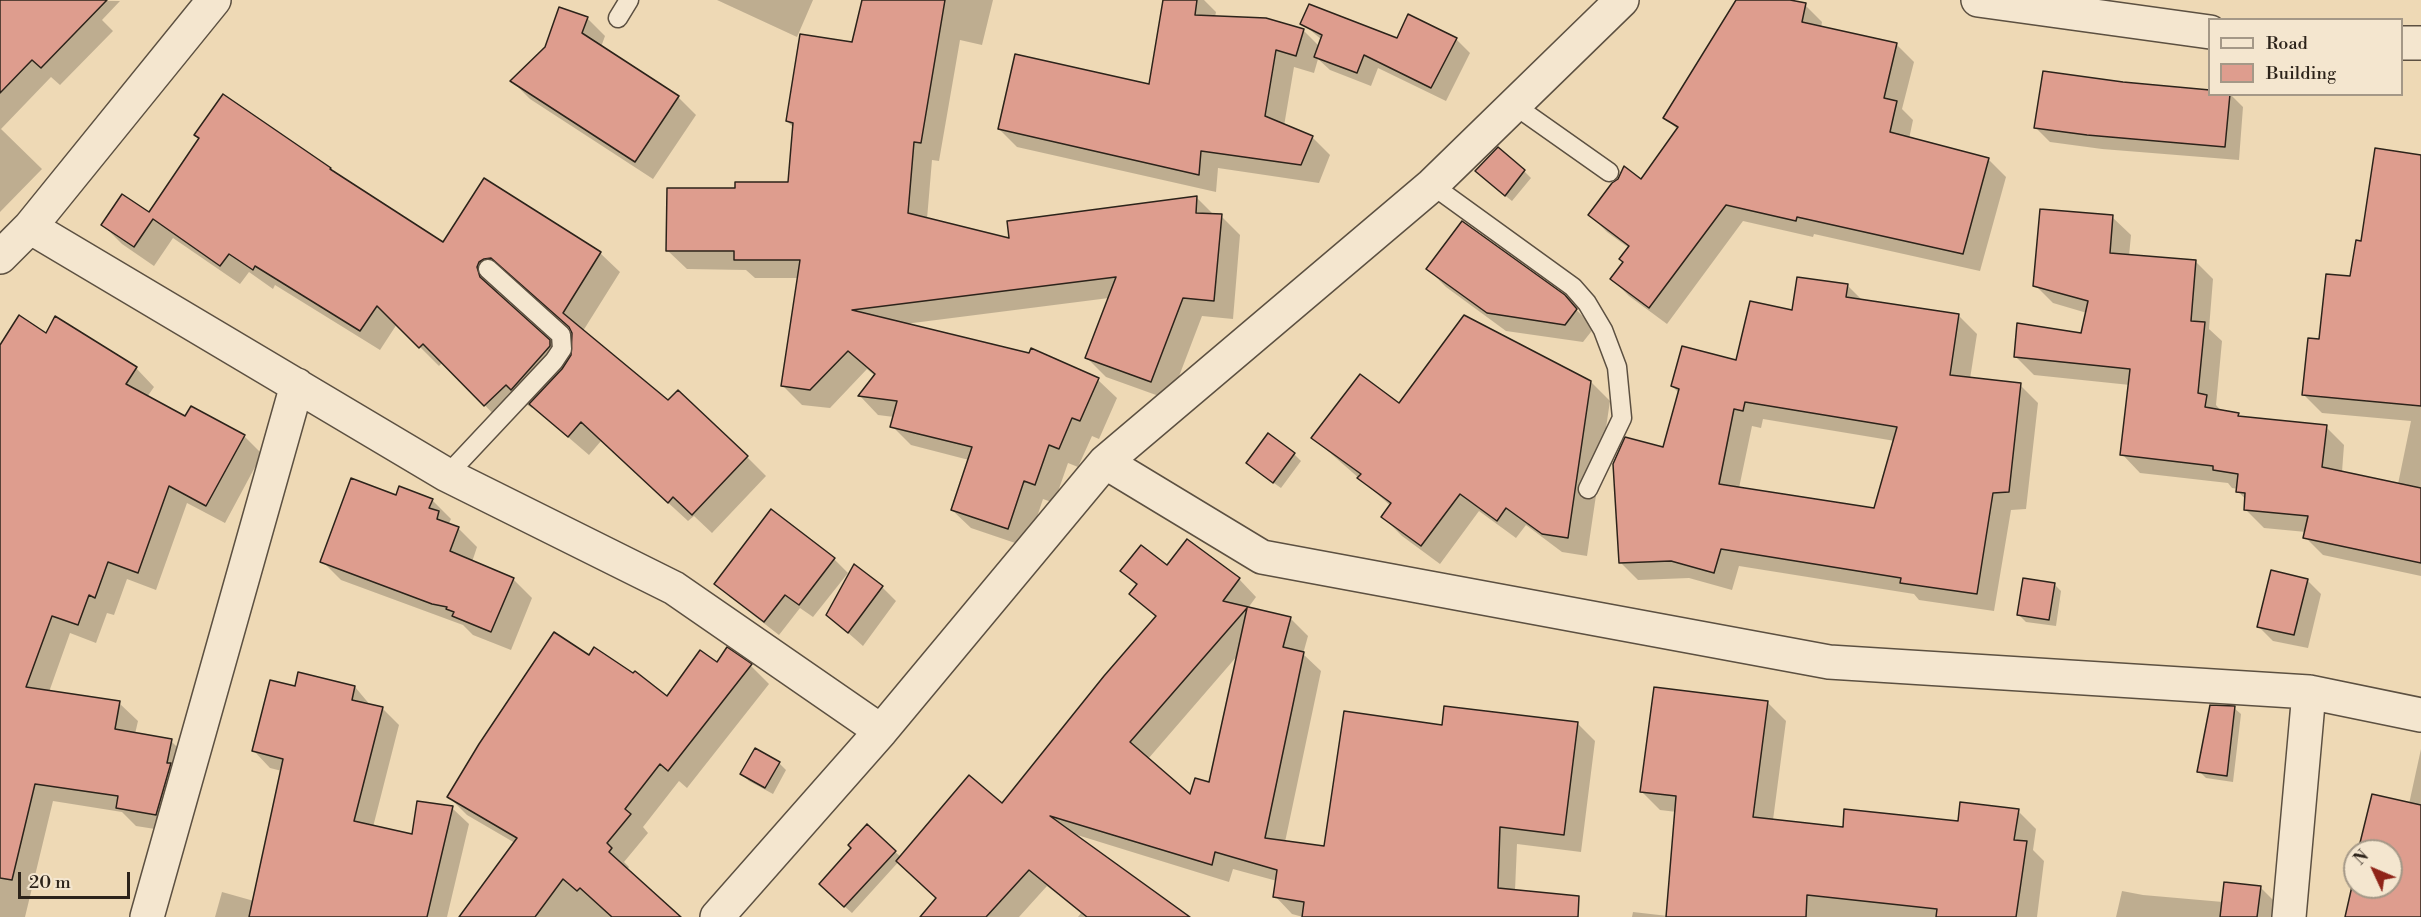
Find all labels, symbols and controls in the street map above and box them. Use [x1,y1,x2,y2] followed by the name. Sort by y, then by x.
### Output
[2208,18,2403,96] legend
[2266,32,2308,55] text: Road
[2266,62,2336,85] text: Building
[2343,839,2403,899] north arrow
[2350,846,2373,869] text: N
[21,860,134,898] scale bar
[29,871,71,894] text: 20 m

